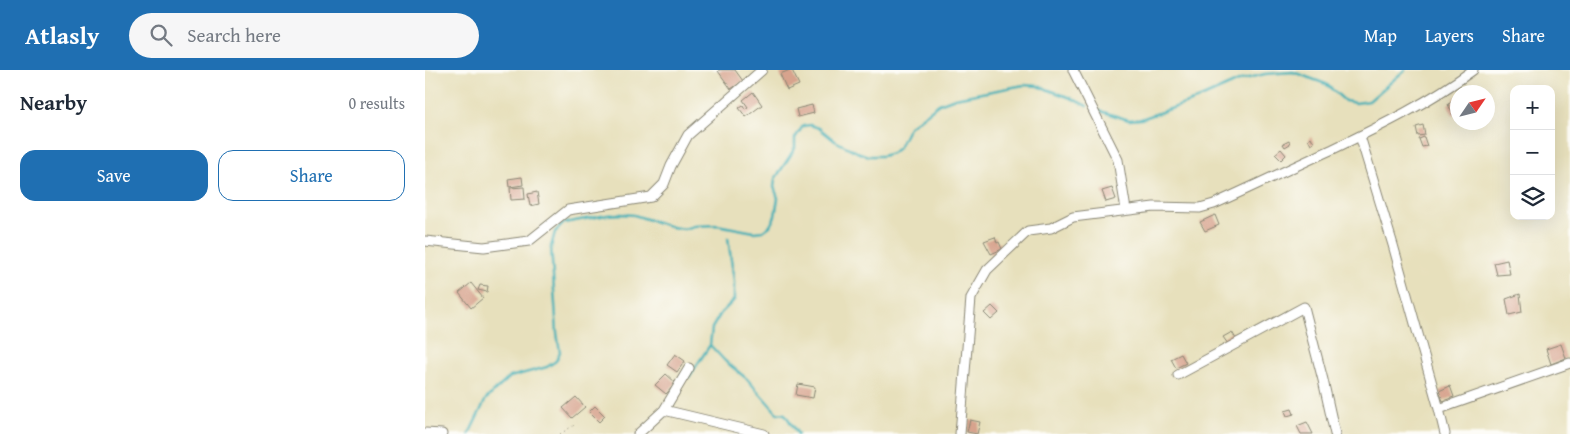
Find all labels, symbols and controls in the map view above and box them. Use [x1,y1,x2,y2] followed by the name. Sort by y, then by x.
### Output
[129,13,479,58] search box
[25,18,99,53] text: Atlasly
[147,21,175,49] icon: search
[187,21,281,49] text: Search here
[1364,22,1397,49] text: Map
[1425,22,1474,49] text: Layers
[1502,22,1545,49] text: Share
[1450,85,1495,130] north arrow
[1510,85,1555,220] map controls
[1510,85,1555,130] button: +
[20,87,87,118] text: Nearby
[348,91,405,115] text: 0 results
[1510,130,1555,175] button: −
[20,150,208,201] button: Save
[218,150,405,201] button: Share
[1510,175,1555,220] button: layers

